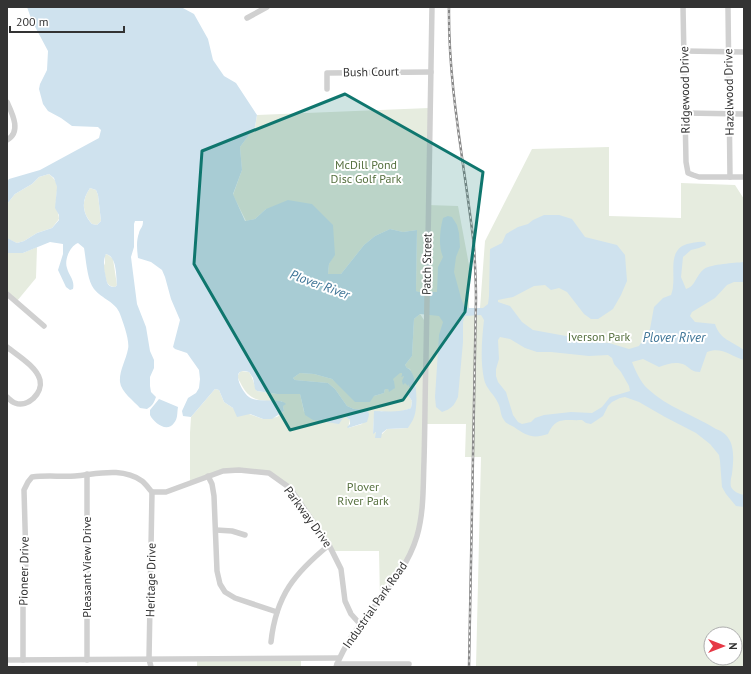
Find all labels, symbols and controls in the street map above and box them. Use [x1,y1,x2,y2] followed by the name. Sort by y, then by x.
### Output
[10,8,124,34] scale bar
[16,14,49,29] text: 200 m
[676,46,693,134] street label: Ridgewood Drive
[720,48,737,136] street label: Hazelwood Drive
[343,64,399,79] street label: Bush Court
[331,157,402,186] park label: McDill Pond Disc Golf Park
[418,233,435,295] street label: Patch Street
[288,266,353,303] water label: Plover River
[568,329,631,344] park label: Iverson Park
[643,329,706,346] water label: Plover River
[337,479,389,508] park label: Plover River Park
[281,483,336,550] street label: Parkway Drive
[79,516,94,618] street label: Pleasant View Drive
[15,536,32,606] street label: Pioneer Drive
[142,543,159,617] street label: Heritage Drive
[339,558,410,651] street label: Industrial Park Road
[703,626,743,666] north arrow
[726,642,740,650] text: N

